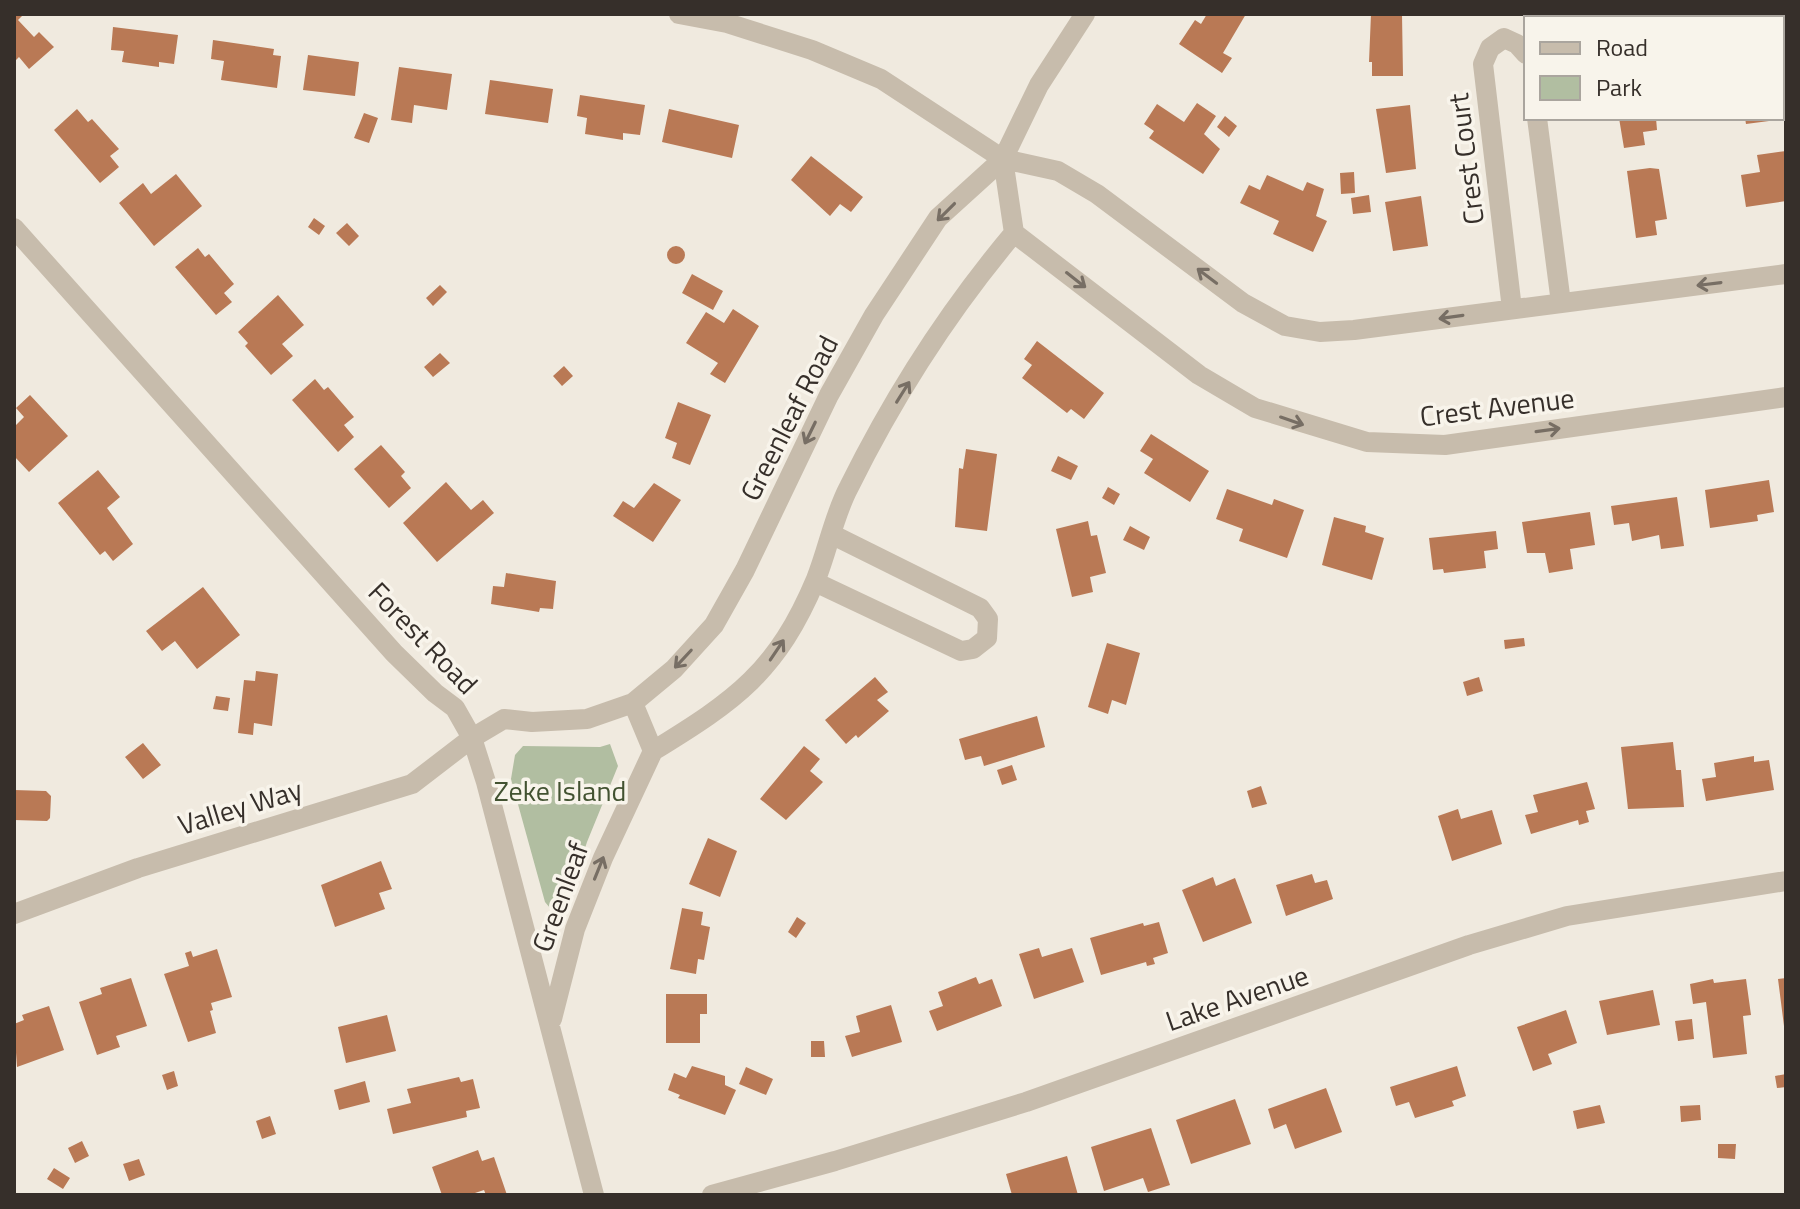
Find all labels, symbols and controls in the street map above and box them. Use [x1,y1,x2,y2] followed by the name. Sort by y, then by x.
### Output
[1524,16,1784,120] legend
[1596,29,1648,65] text: Road
[1596,69,1642,105] text: Park
[1436,91,1495,227] street label: Crest Court
[936,202,956,222] one-way arrow
[1197,268,1218,285] one-way arrow
[1065,272,1086,289] one-way arrow
[1697,277,1722,292] one-way arrow
[1439,310,1464,325] one-way arrow
[728,328,849,508] street label: Greenleaf Road
[1417,376,1577,437] street label: Crest Avenue
[895,381,911,404] one-way arrow
[1280,415,1304,429] one-way arrow
[802,421,817,445] one-way arrow
[1535,422,1560,437] one-way arrow
[359,572,488,704] street label: Forest Road
[769,639,785,661] one-way arrow
[675,648,693,668] one-way arrow
[172,767,307,846] street label: Valley Way
[494,769,626,812] park label: Zeke Island
[520,835,599,958] street label: Greenleaf
[592,856,607,881] one-way arrow
[1160,953,1314,1042] street label: Lake Avenue

